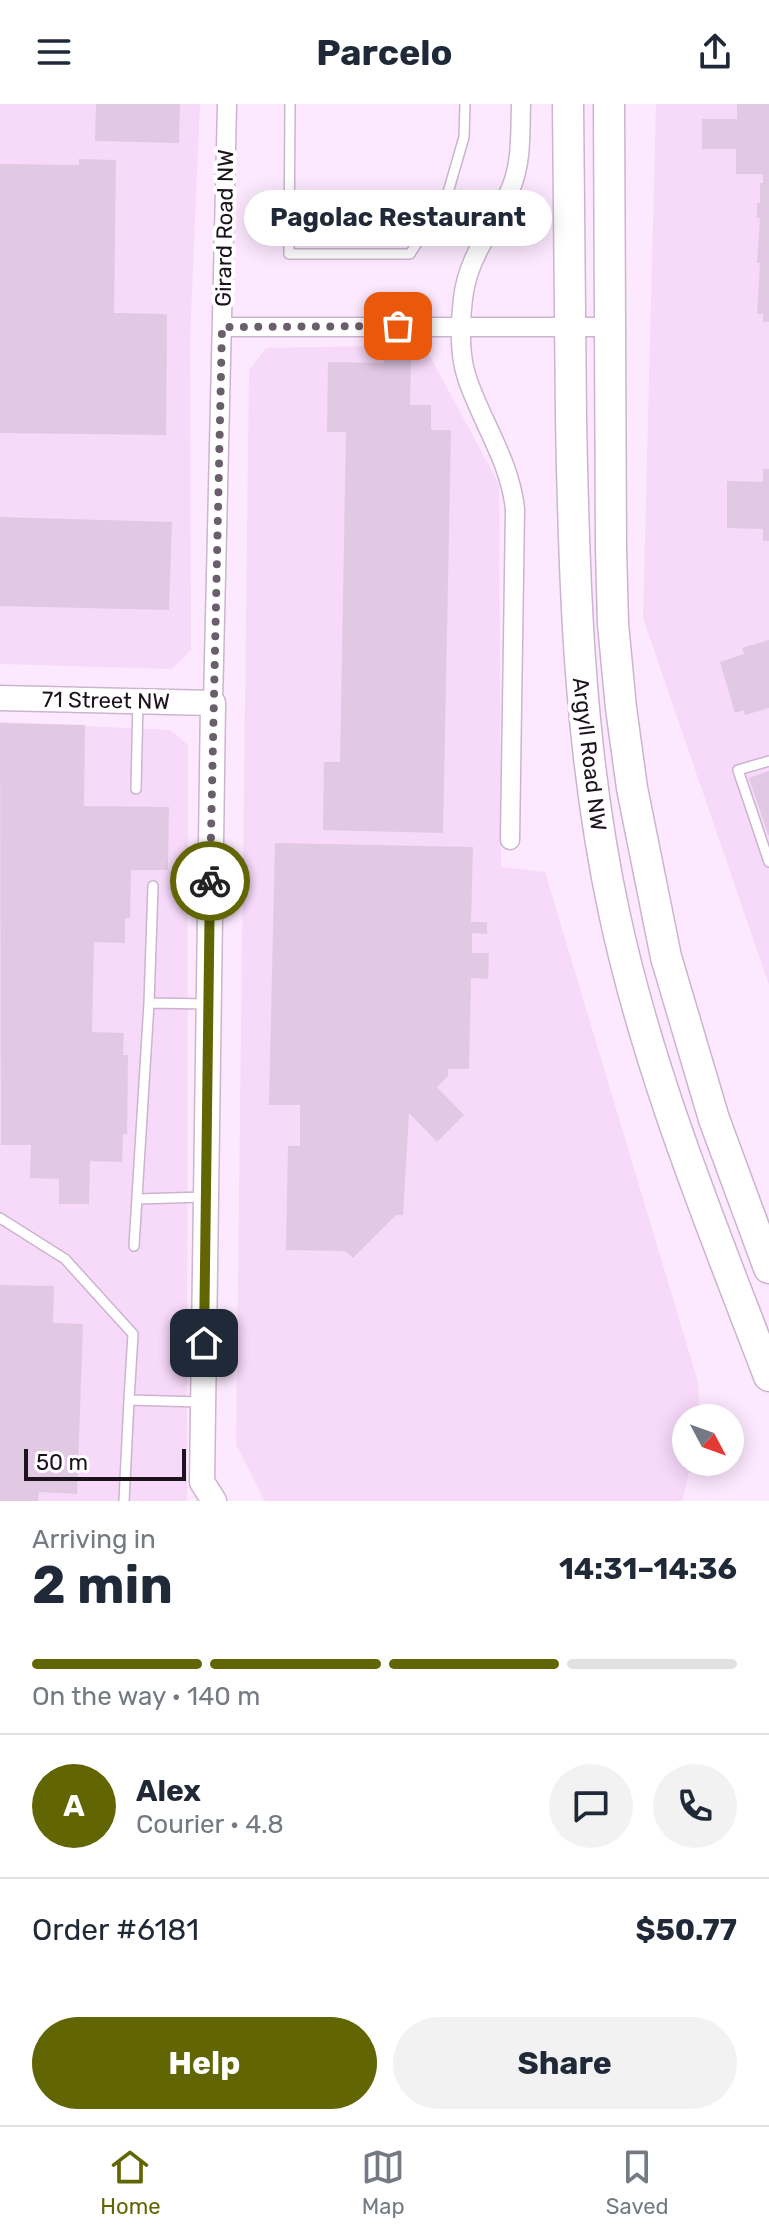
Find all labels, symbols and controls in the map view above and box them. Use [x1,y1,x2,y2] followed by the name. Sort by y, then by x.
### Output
[32,30,76,74] icon: menu
[693,30,737,74] icon: share
[316,31,453,74] text: Parcelo
[210,149,239,307] street label: Girard Road NW
[244,190,552,246] callout: Pagolac Restaurant
[270,202,526,233] text: Pagolac Restaurant
[364,292,432,360] pin
[376,304,420,348] icon: bag
[567,676,612,832] street label: Argyll Road NW
[42,686,170,715] street label: 71 Street NW
[170,841,250,921] courier
[188,859,232,903] icon: bike
[170,1309,238,1377] pin
[182,1321,226,1365] icon: home
[672,1404,744,1476] north arrow
[672,1404,744,1476] map controls
[24,1445,186,1481] scale bar
[36,1449,88,1476] text: 50 m
[32,1524,156,1555] text: Arriving in
[559,1551,737,1587] text: 14:31–14:36
[32,1554,173,1616] text: 2 min
[32,1681,260,1712] text: On the way · 140 m
[549,1764,633,1848] button: chat
[653,1764,737,1848] button: phone
[136,1773,201,1809] text: Alex
[63,1788,85,1824] text: A
[136,1809,284,1840] text: Courier · 4.8
[32,1912,199,1948] text: Order #6181
[635,1912,737,1948] text: $50.77
[32,2017,377,2109] button: Help
[393,2017,737,2109] button: Share
[100,2145,161,2220] tab: Home
[361,2145,405,2220] tab: Map
[606,2145,669,2220] tab: Saved

